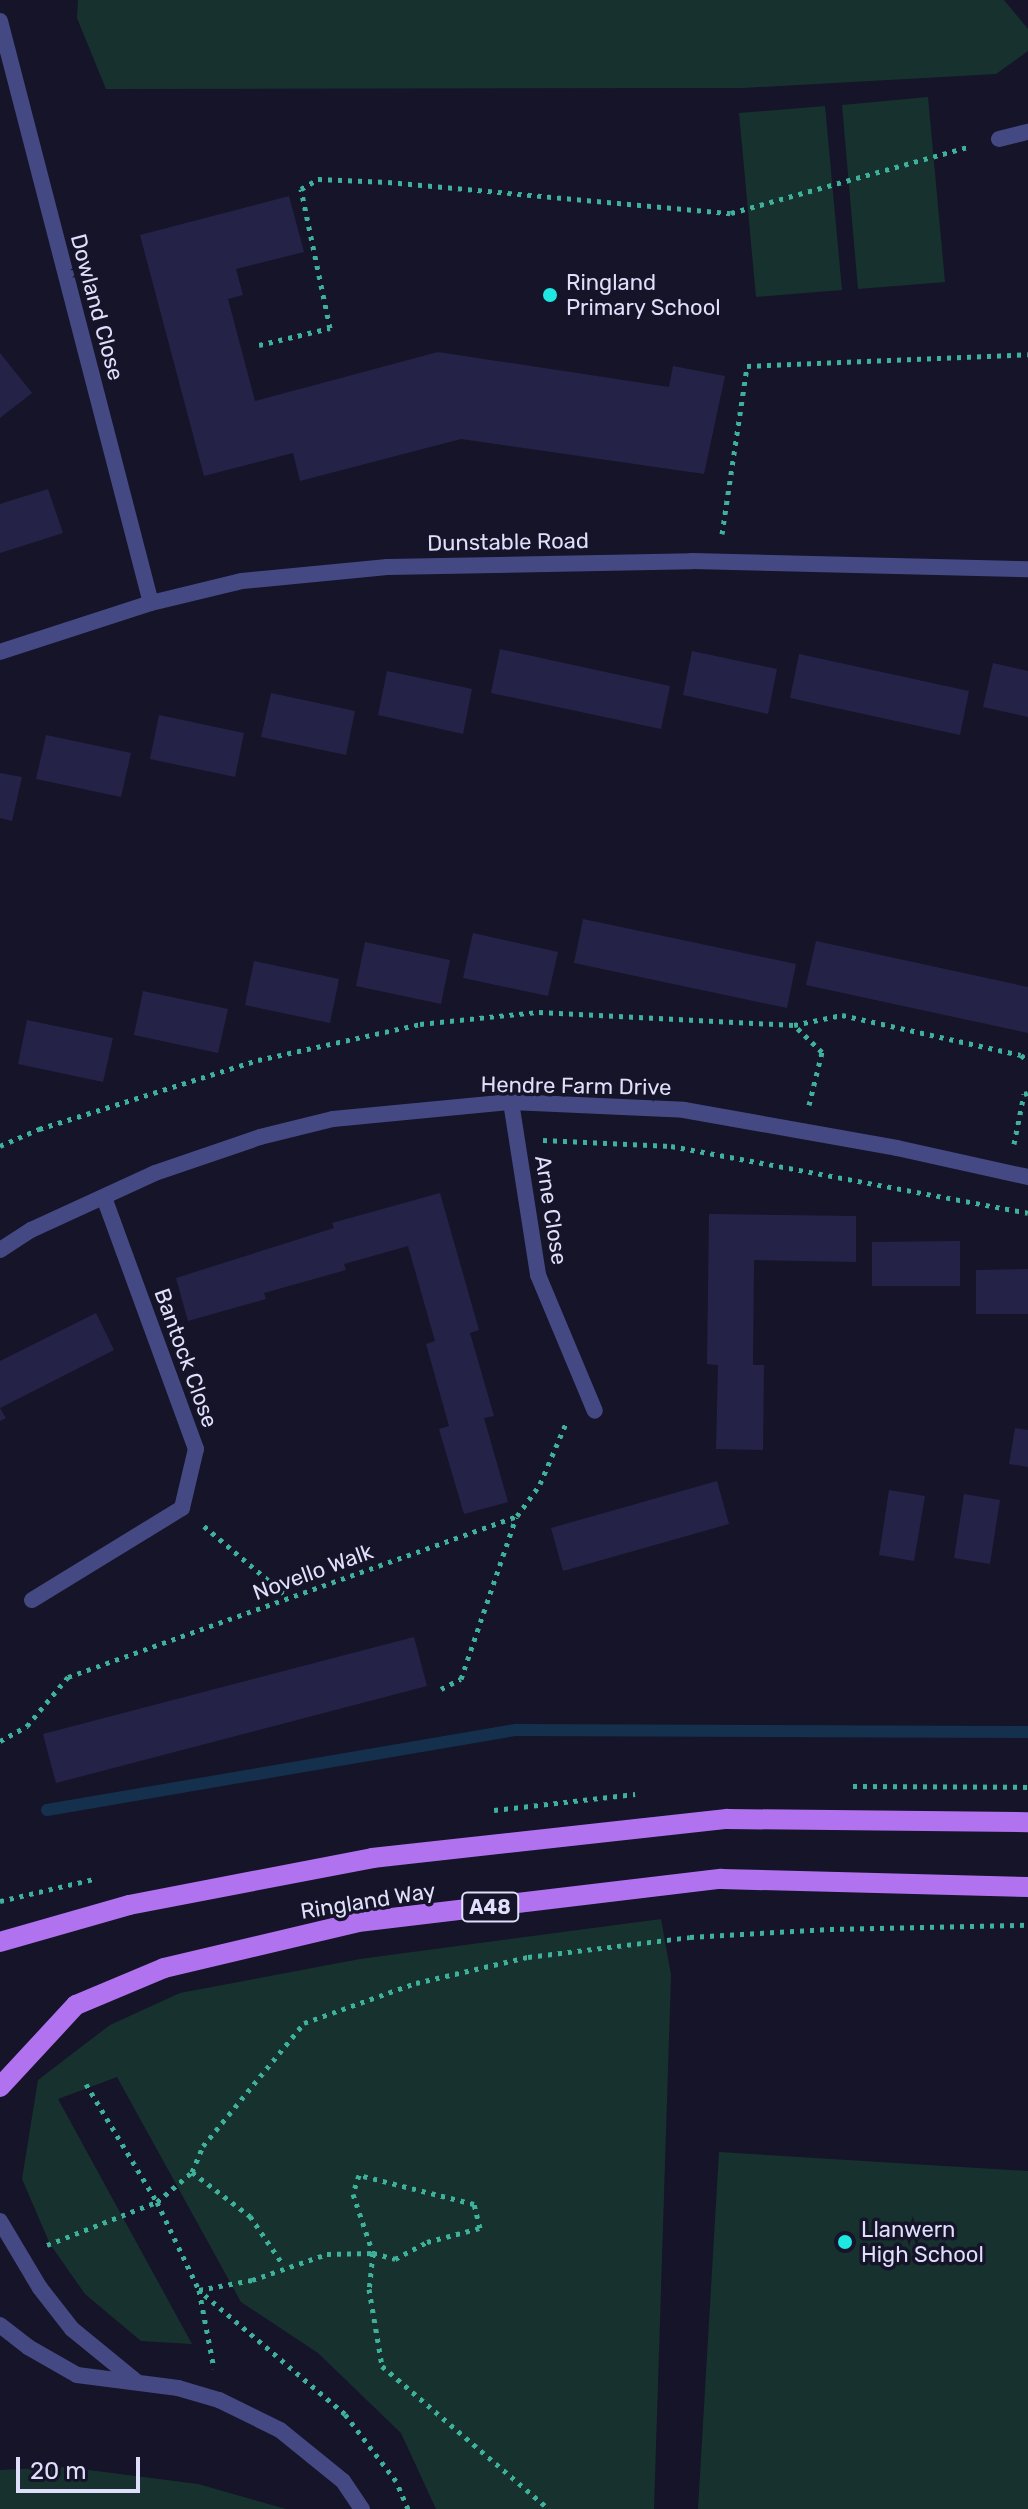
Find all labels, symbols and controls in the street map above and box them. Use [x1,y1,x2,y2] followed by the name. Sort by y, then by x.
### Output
[65,231,129,383] street label: Dowland Close
[566,269,721,320] place label: Ringland Primary School
[541,286,559,304] marker: Ringland Primary School
[427,527,589,557] street label: Dunstable Road
[480,1071,672,1101] street label: Hendre Farm Drive
[529,1153,573,1267] street label: Arne Close
[149,1285,223,1431] street label: Bantock Close
[249,1538,377,1606] street label: Novello Walk
[298,1877,438,1925] street label: Ringland Way
[460,1891,520,1923] road number: A48
[861,2216,984,2268] place label: Llanwern High School
[836,2233,854,2251] marker: Llanwern High School
[20,2441,144,2491] scale bar
[30,2457,87,2485] text: 20 m

